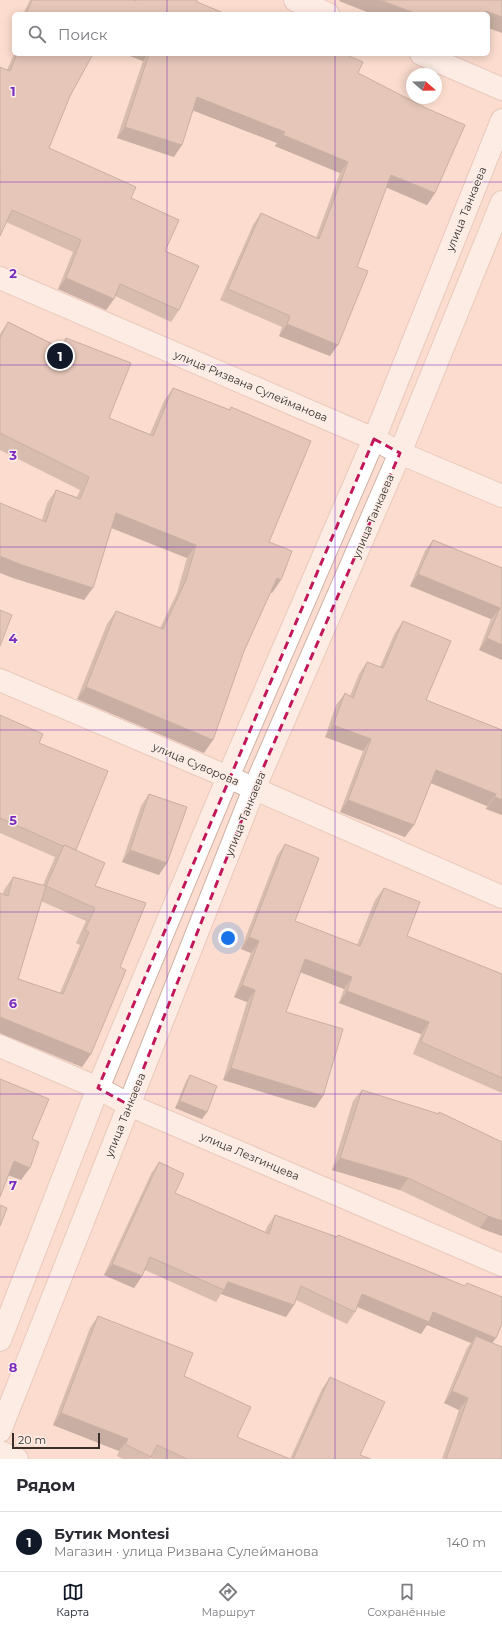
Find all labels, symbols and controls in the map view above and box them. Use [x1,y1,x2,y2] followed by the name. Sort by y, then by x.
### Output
[12,12,490,56] search box
[26,23,48,45] icon: search
[58,25,107,44] text: Поиск
[406,68,442,104] north arrow
[10,83,16,99] text: 1
[442,165,489,254] street label: улица Танкаева
[9,265,17,281] text: 2
[47,341,73,371] pin: 1
[171,347,330,425] street label: улица Ризвана Сулейманова
[8,447,17,463] text: 3
[349,472,397,561] street label: улица Танкаева
[9,630,18,646] text: 4
[150,739,241,789] street label: улица Суворова
[221,770,268,859] street label: улица Танкаева
[9,812,17,828] text: 5
[218,928,238,948] your location
[9,995,18,1011] text: 6
[101,1071,148,1160] street label: улица Танкаева
[197,1128,302,1183] street label: улица Лезгинцева
[9,1177,17,1193] text: 7
[9,1359,18,1375] text: 8
[12,1431,100,1450] scale bar
[18,1433,46,1447] text: 20 m
[16,1475,75,1495] text: Рядом
[54,1524,169,1543] text: Бутик Montesi
[26,1534,32,1550] text: 1
[447,1534,486,1550] text: 140 m
[54,1543,318,1559] text: Магазин · улица Ризвана Сулейманова
[56,1581,89,1619] tab: Карта
[201,1581,255,1619] tab: Маршрут
[367,1581,446,1619] tab: Сохранённые

